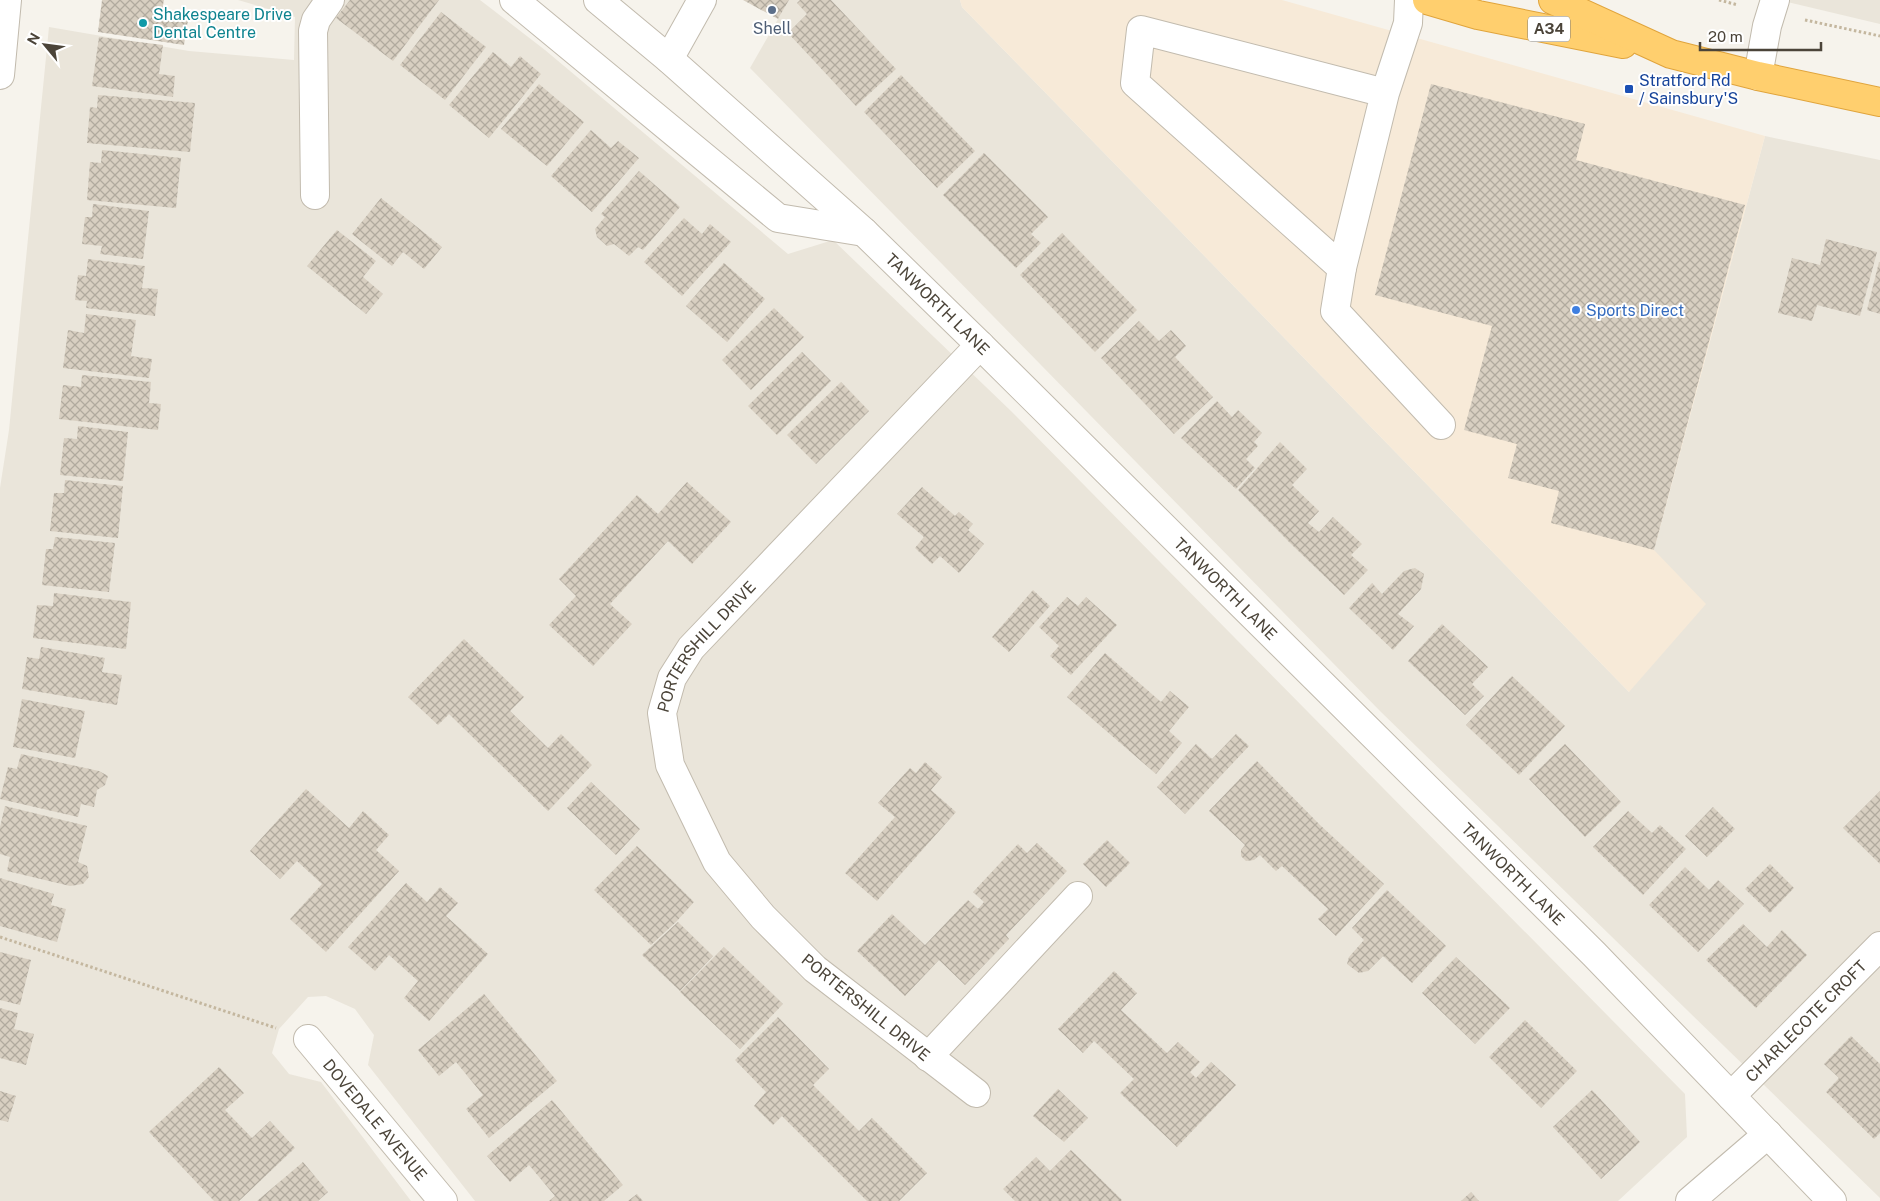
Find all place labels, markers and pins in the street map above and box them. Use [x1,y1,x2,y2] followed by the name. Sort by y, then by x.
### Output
[766,4,778,16] marker: Shell
[153,5,292,42] place label: Shakespeare Drive Dental Centre
[137,17,149,29] marker: Shakespeare Drive Dental Centre
[753,19,791,38] place label: Shell
[1639,71,1738,108] place label: Stratford Rd / Sainsbury'S
[1623,83,1635,95] marker: Stratford Rd / Sainsbury'S
[1586,301,1684,320] place label: Sports Direct
[1570,304,1582,316] marker: Sports Direct

